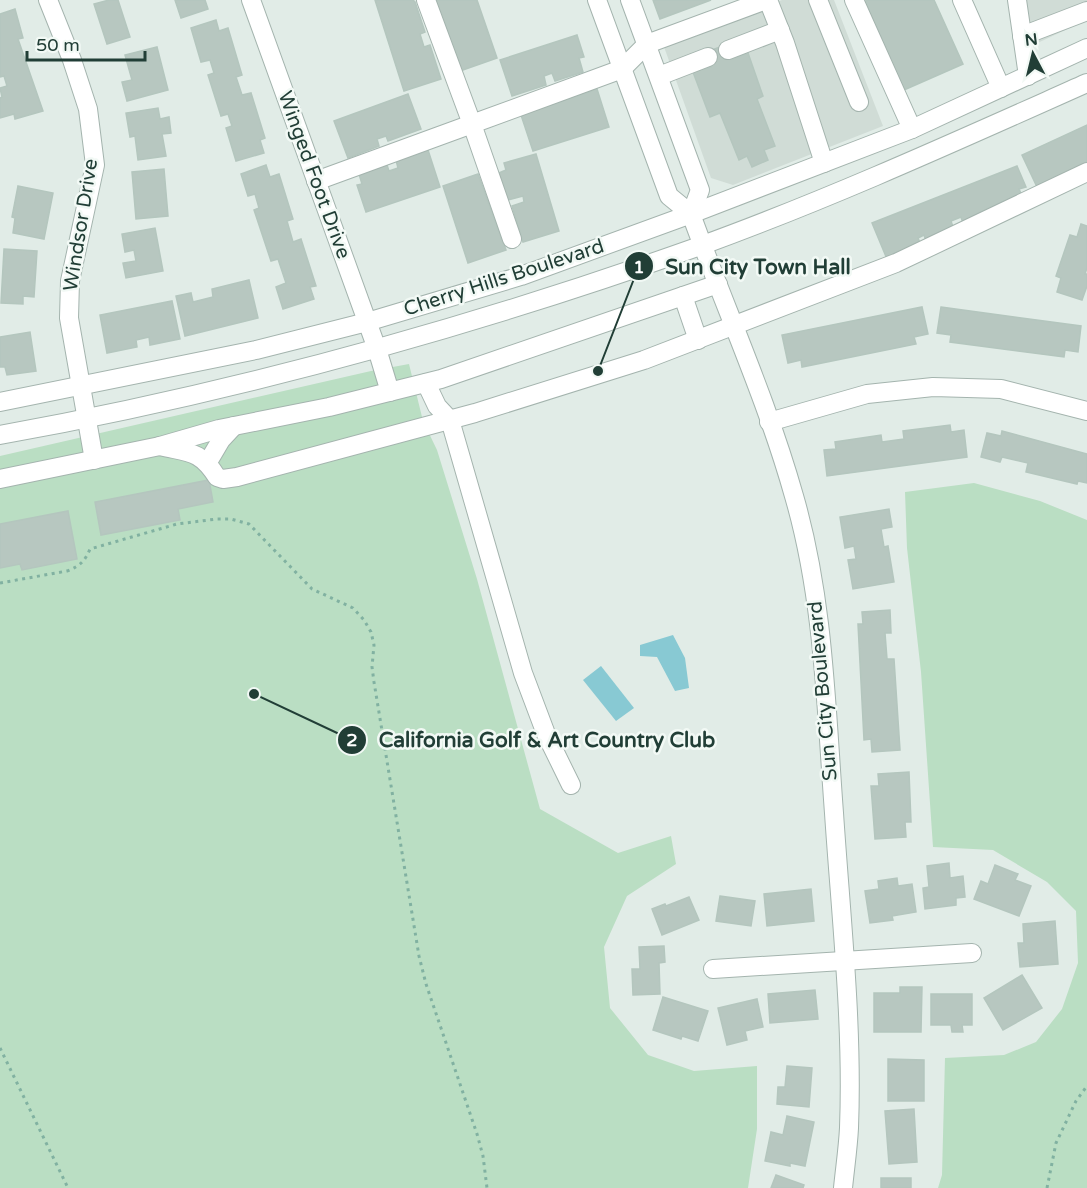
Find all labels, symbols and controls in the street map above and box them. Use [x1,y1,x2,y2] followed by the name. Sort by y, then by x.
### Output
[27,24,146,62] scale bar
[1003,24,1063,84] north arrow
[1024,29,1039,51] text: N
[36,34,80,56] text: 50 m
[273,88,355,262] street label: Winged Foot Drive
[59,157,103,293] street label: Windsor Drive
[401,234,607,322] street label: Cherry Hills Boulevard
[624,247,863,286] callout: Sun City Town Hall
[665,255,851,280] text: Sun City Town Hall
[633,256,645,278] text: 1
[803,600,843,782] street label: Sun City Boulevard
[337,721,727,760] callout: California Golf & Art Country Club
[379,728,715,753] text: California Golf & Art Country Club
[346,729,358,751] text: 2

